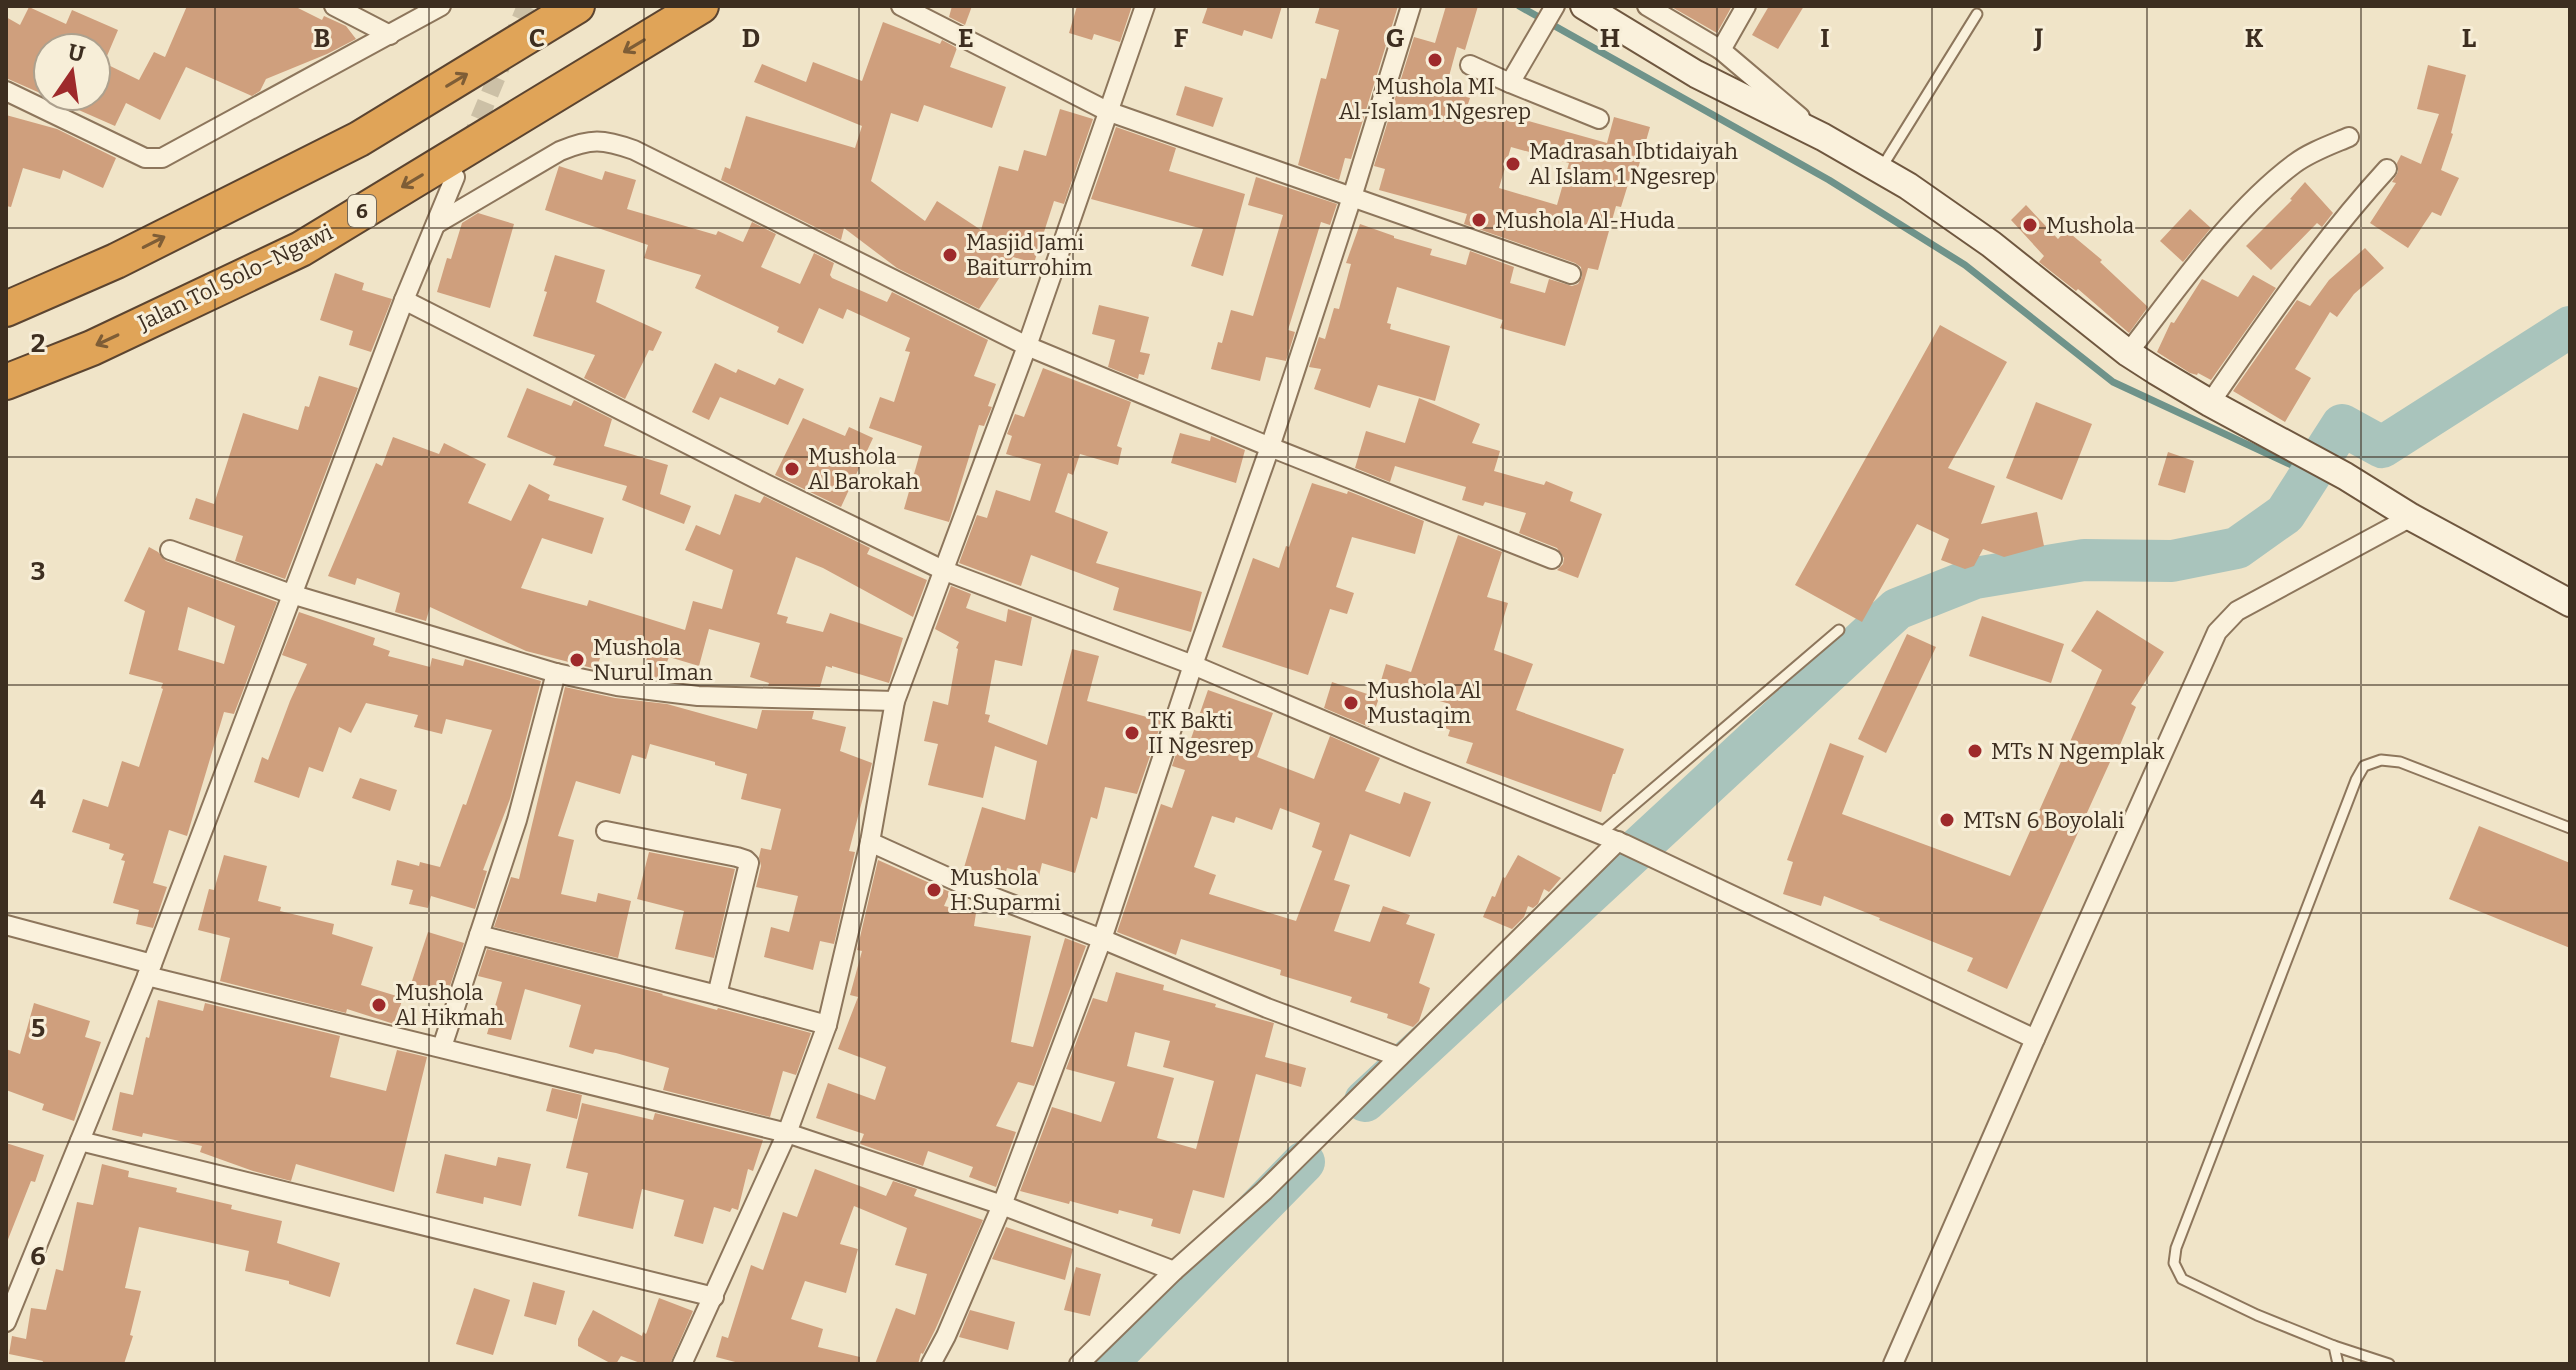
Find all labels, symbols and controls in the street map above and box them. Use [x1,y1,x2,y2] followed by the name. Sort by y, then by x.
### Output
[314,23,330,54] text: B
[529,23,545,54] text: C
[742,23,760,54] text: D
[958,23,974,54] text: E
[1174,23,1189,54] text: F
[1386,23,1405,54] text: G
[1600,23,1620,54] text: H
[1820,23,1830,54] text: I
[2033,23,2044,54] text: J
[2245,23,2264,54] text: K
[2462,23,2476,54] text: L
[32,32,112,112] north arrow
[65,38,87,68] text: U
[623,39,646,55] one-way arrow
[1426,51,1444,69] marker: Mushola MI Al-Islam 1 Ngesrep
[445,71,467,88] one-way arrow
[1339,73,1531,125] place label: Mushola MI Al-Islam 1 Ngesrep
[1529,138,1738,190] place label: Madrasah Ibtidaiyah Al Islam 1 Ngesrep
[1504,155,1522,173] marker: Madrasah Ibtidaiyah Al Islam 1 Ngesrep
[401,173,424,189] one-way arrow
[348,195,376,227] road number: 6
[1495,207,1675,234] place label: Mushola Al-Huda
[1470,211,1488,229] marker: Mushola Al-Huda
[2046,212,2134,239] place label: Mushola
[2021,216,2039,234] marker: Mushola
[133,218,337,337] street label: Jalan Tol Solo–Ngawi
[966,229,1092,281] place label: Masjid Jami Baiturrohim
[141,234,165,249] one-way arrow
[941,246,959,264] marker: Masjid Jami Baiturrohim
[31,328,45,359] text: 2
[96,333,120,348] one-way arrow
[808,443,919,495] place label: Mushola Al Barokah
[783,460,801,478] marker: Mushola Al Barokah
[31,556,45,587] text: 3
[593,634,713,686] place label: Mushola Nurul Iman
[568,651,586,669] marker: Mushola Nurul Iman
[1367,677,1481,729] place label: Mushola Al Mustaqim
[1342,694,1360,712] marker: Mushola Al Mustaqim
[1148,707,1254,759] place label: TK Bakti II Ngesrep
[1123,724,1141,742] marker: TK Bakti II Ngesrep
[1991,738,2165,765] place label: MTs N Ngemplak
[1966,742,1984,760] marker: MTs N Ngemplak
[30,784,46,815] text: 4
[1963,807,2125,834] place label: MTsN 6 Boyolali
[1938,811,1956,829] marker: MTsN 6 Boyolali
[950,864,1061,916] place label: Mushola H.Suparmi
[925,881,943,899] marker: Mushola H.Suparmi
[395,979,504,1031] place label: Mushola Al Hikmah
[370,996,388,1014] marker: Mushola Al Hikmah
[31,1013,45,1044] text: 5
[30,1241,46,1272] text: 6

